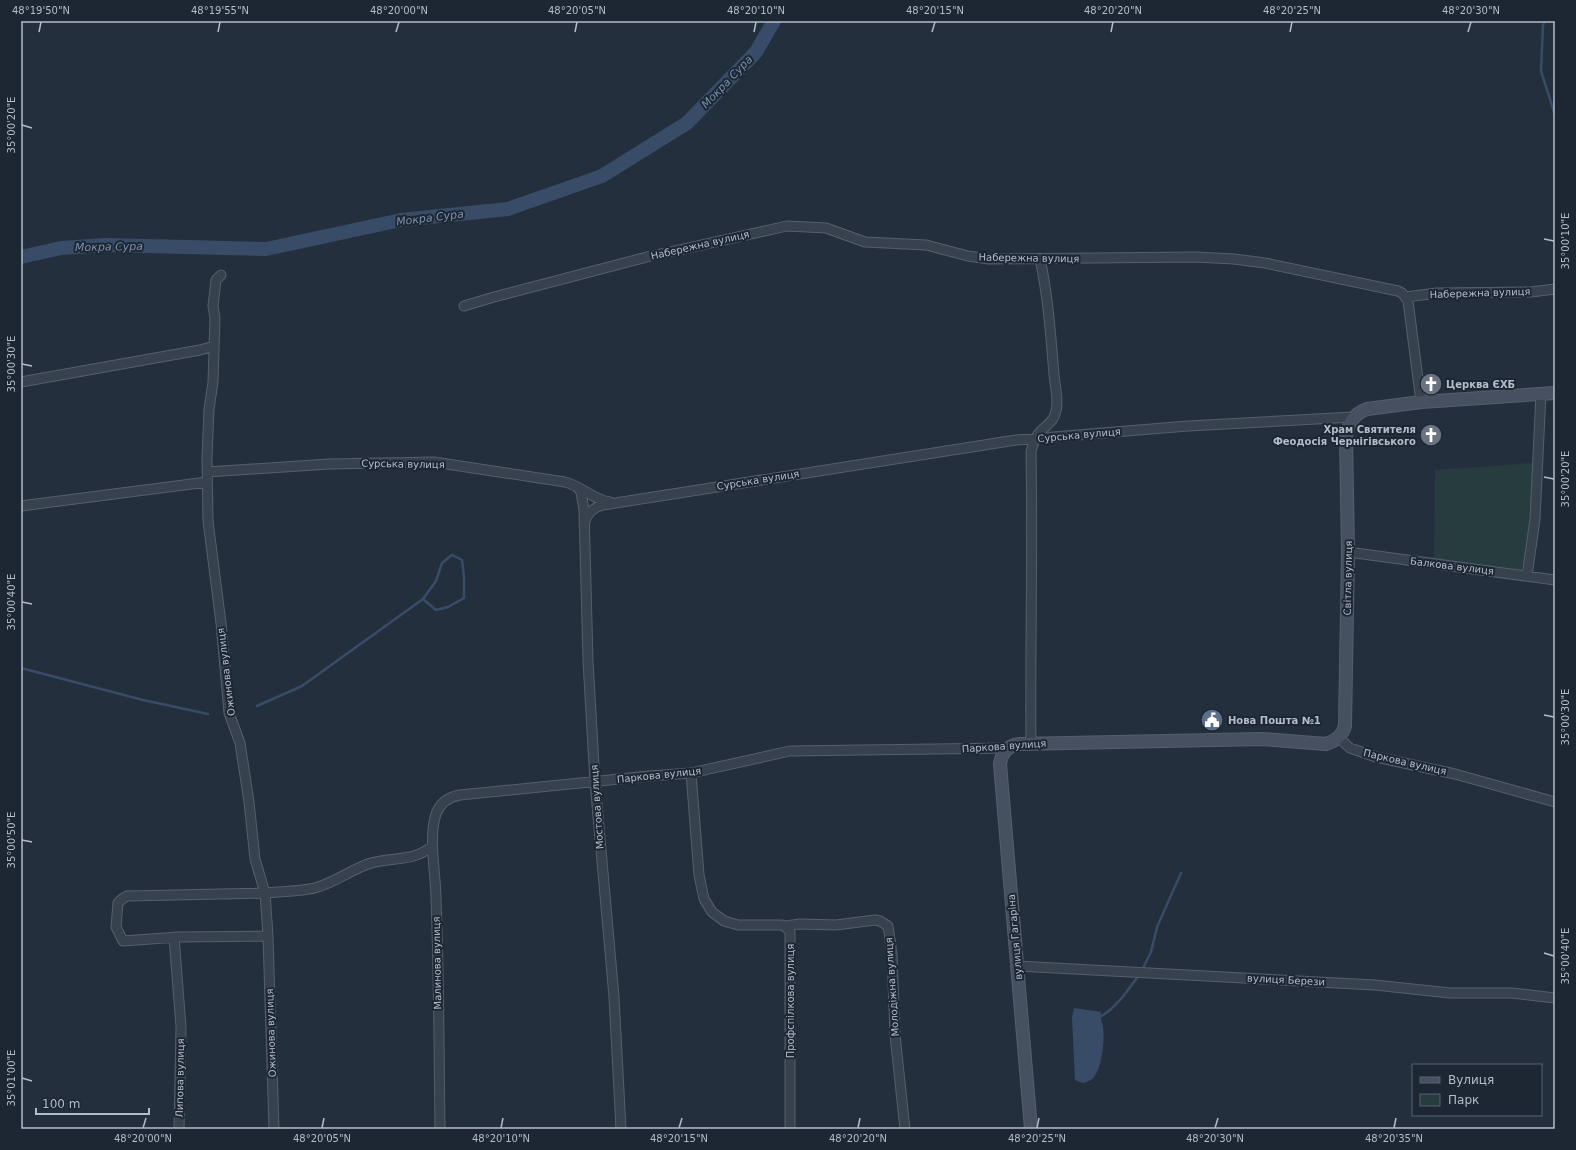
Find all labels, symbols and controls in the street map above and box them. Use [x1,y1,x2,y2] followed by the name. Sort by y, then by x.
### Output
[12,5,70,16] text: 48°19'50"N
[191,5,249,16] text: 48°19'55"N
[370,5,428,16] text: 48°20'00"N
[548,5,606,16] text: 48°20'05"N
[727,5,785,16] text: 48°20'10"N
[906,5,964,16] text: 48°20'15"N
[1084,5,1142,16] text: 48°20'20"N
[1263,5,1321,16] text: 48°20'25"N
[1442,5,1500,16] text: 48°20'30"N
[699,53,755,111] water label: Мокра Сура
[6,97,17,153] text: 35°00'20"E
[395,207,465,229] water label: Мокра Сура
[1560,213,1571,269] text: 35°00'10"E
[650,228,750,262] street label: Набережна вулиця
[75,240,143,254] water label: Мокра Сура
[978,252,1080,264] street label: Набережна вулиця
[1429,286,1531,300] street label: Набережна вулиця
[6,336,17,392] text: 35°00'30"E
[1418,371,1444,397] church icon: Церква ЄХБ
[1446,379,1515,390] place label: Церква ЄХБ
[1418,422,1444,448] church icon: Храм Святителя Феодосія Чернігівського
[1273,424,1416,447] place label: Храм Святителя Феодосія Чернігівського
[1037,426,1121,444] street label: Сурська вулиця
[1560,451,1571,507] text: 35°00'20"E
[361,458,445,470] street label: Сурська вулиця
[716,468,800,492] street label: Сурська вулиця
[1342,541,1354,615] street label: Світла вулиця
[1410,555,1494,577] street label: Балкова вулиця
[6,574,17,630] text: 35°00'40"E
[215,627,237,717] street label: Ожинова вулиця
[1560,689,1571,745] text: 35°00'30"E
[1199,707,1225,733] public building icon: Нова Пошта №1
[1228,715,1321,726] place label: Нова Пошта №1
[961,738,1047,754] street label: Паркова вулиця
[1362,747,1448,777] street label: Паркова вулиця
[589,764,605,850] street label: Мостова вулиця
[616,765,702,785] street label: Паркова вулиця
[6,812,17,868] text: 35°00'50"E
[1006,894,1024,980] street label: вулиця Гагаріна
[431,916,443,1010] street label: Малинова вулиця
[1560,928,1571,984] text: 35°00'40"E
[883,937,901,1037] street label: Молодіжна вулиця
[785,944,796,1058] street label: Профспілкова вулиця
[1247,972,1325,988] street label: вулиця Берези
[264,988,278,1078] street label: Ожинова вулиця
[174,1038,186,1118] street label: Липова вулиця
[6,1050,17,1106] text: 35°01'00"E
[1412,1064,1542,1116] legend
[1448,1073,1494,1087] text: Вулиця
[36,1090,149,1116] scale bar
[1448,1093,1479,1107] text: Парк
[42,1097,80,1111] text: 100 m
[114,1133,172,1144] text: 48°20'00"N
[293,1133,351,1144] text: 48°20'05"N
[472,1133,530,1144] text: 48°20'10"N
[650,1133,708,1144] text: 48°20'15"N
[829,1133,887,1144] text: 48°20'20"N
[1008,1133,1066,1144] text: 48°20'25"N
[1186,1133,1244,1144] text: 48°20'30"N
[1365,1133,1423,1144] text: 48°20'35"N

